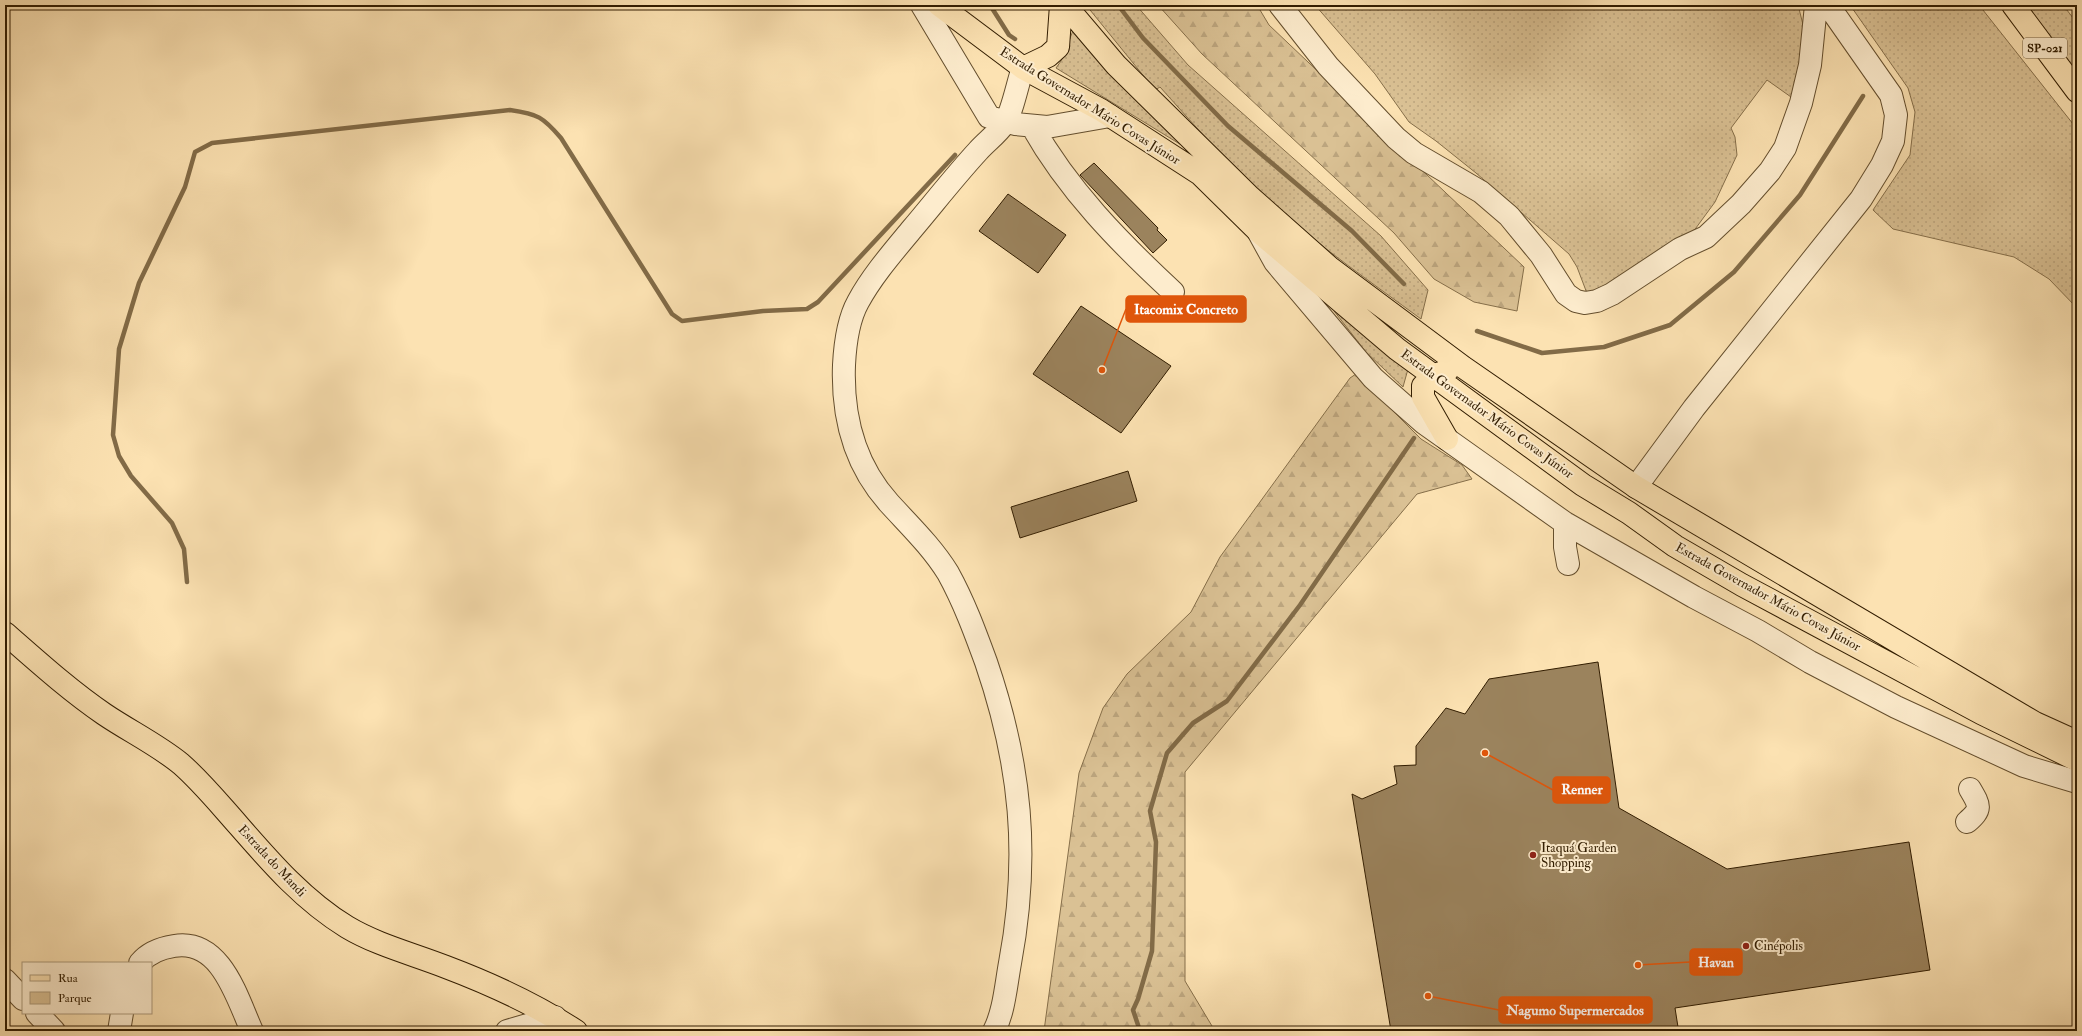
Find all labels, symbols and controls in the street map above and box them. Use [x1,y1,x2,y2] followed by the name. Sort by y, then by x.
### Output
[2023,38,2067,58] road number: SP-021
[997,44,1183,168] street label: Estrada Governador Mário Covas Júnior
[1126,296,1246,322] callout: Itacomix Concreto
[1134,301,1238,318] text: Itacomix Concreto
[1398,346,1577,482] street label: Estrada Governador Mário Covas Júnior
[1672,539,1864,655] street label: Estrada Governador Mário Covas Júnior
[1553,777,1610,803] callout: Renner
[1561,781,1603,798] text: Renner
[235,822,310,901] street label: Estrada do Mandi
[1541,840,1617,872] place label: Itaquá Garden Shopping
[1528,850,1538,860] marker: Itaquá Garden Shopping
[1754,938,1804,955] place label: Cinépolis
[1741,941,1751,951] marker: Cinépolis
[1690,949,1742,975] callout: Havan
[1698,954,1735,971] text: Havan
[22,962,152,1014] legend
[58,971,79,986] text: Rua
[58,991,92,1006] text: Parque
[1499,997,1652,1023] callout: Nagumo Supermercados
[1505,1002,1644,1020] text: Nagumo Supermercados

